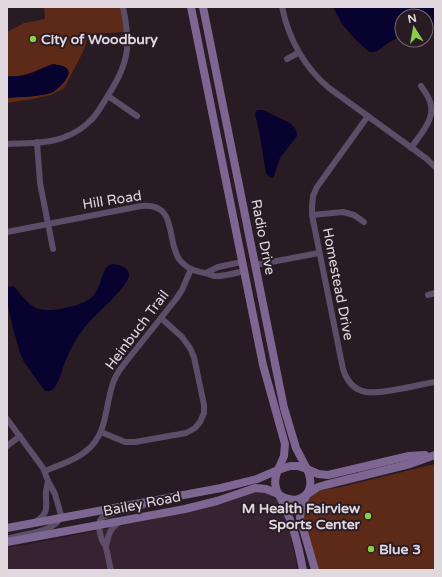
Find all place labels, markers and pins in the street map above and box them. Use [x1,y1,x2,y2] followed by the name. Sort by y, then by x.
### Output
[41,31,158,48] place label: City of Woodbury
[28,34,38,44] marker: City of Woodbury
[242,500,361,533] place label: M Health Fairview Sports Center
[363,511,373,521] marker: M Health Fairview Sports Center
[379,541,421,558] place label: Blue 3
[366,544,376,554] marker: Blue 3

